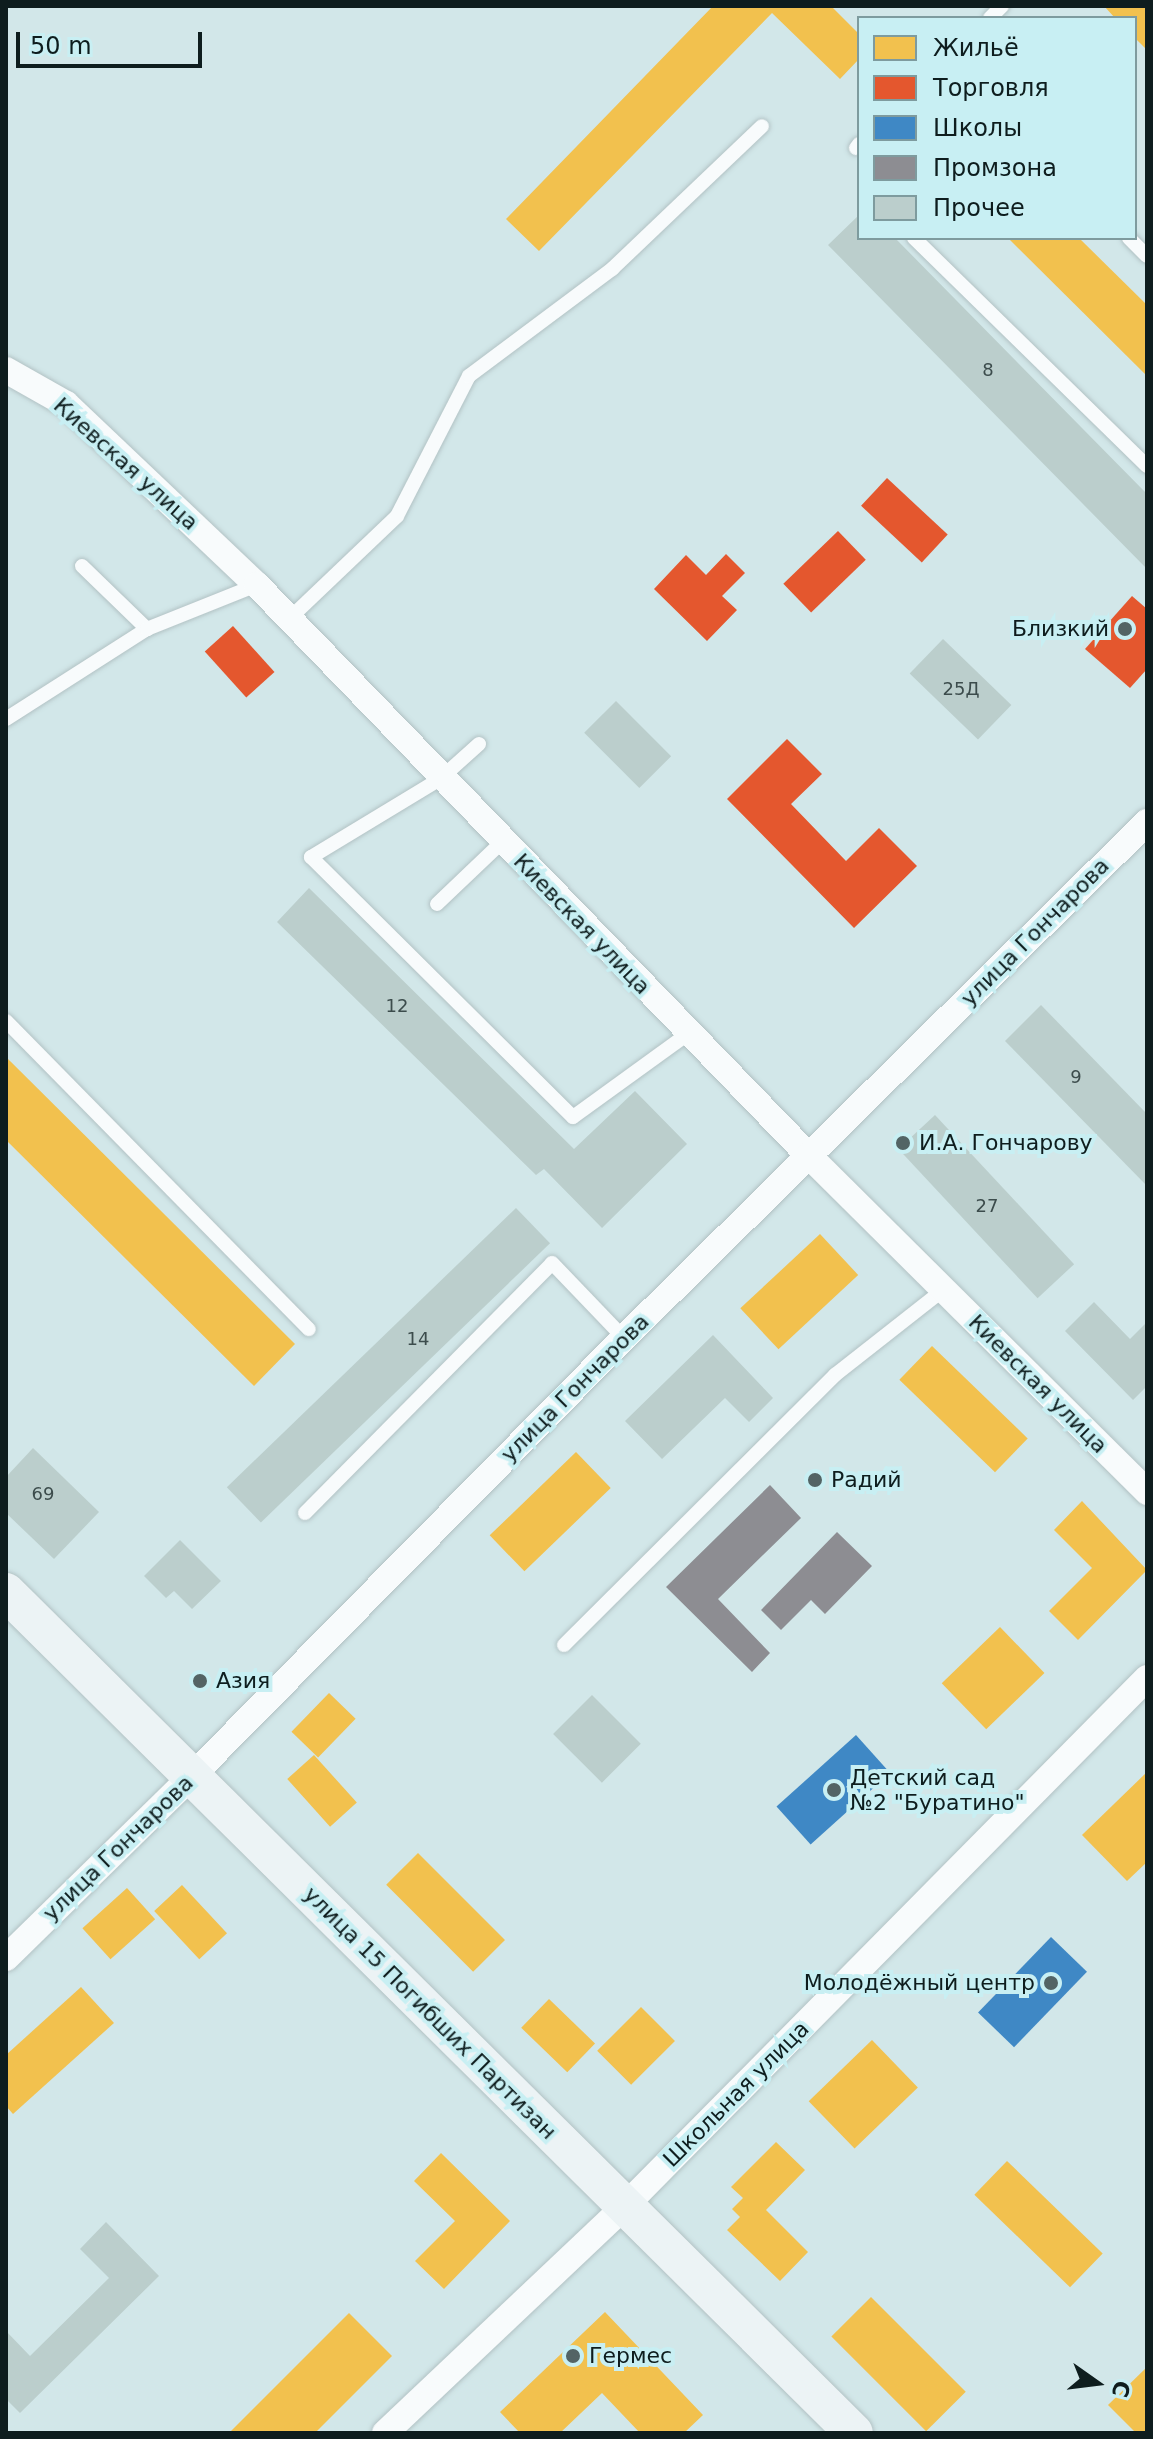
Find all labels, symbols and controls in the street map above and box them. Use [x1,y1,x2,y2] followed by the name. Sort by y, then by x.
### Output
[20,16,206,66] scale bar
[857,16,1137,240] legend
[30,32,92,60] text: 50 m
[933,34,1019,62] text: Жильё
[933,74,1049,102] text: Торговля
[933,114,1022,142] text: Школы
[933,154,1057,182] text: Промзона
[933,194,1025,222] text: Прочее
[982,359,994,381] house number: 8
[48,392,204,536] street label: Киевская улица
[1012,616,1109,642] place label: Близкий
[1116,620,1134,638] marker: Близкий
[943,678,979,700] house number: 25Д
[508,848,656,1000] street label: Киевская улица
[956,853,1114,1011] street label: улица Гончарова
[386,995,408,1017] house number: 12
[1070,1066,1082,1088] house number: 9
[919,1130,1093,1156] place label: И.А. Гончарову
[894,1134,912,1152] marker: И.А. Гончарову
[976,1195,998,1217] house number: 27
[496,1309,654,1467] street label: улица Гончарова
[963,1309,1113,1459] street label: Киевская улица
[407,1328,429,1350] house number: 14
[831,1467,902,1493] place label: Радий
[806,1471,824,1489] marker: Радий
[32,1483,54,1505] house number: 69
[216,1668,270,1694] place label: Азия
[191,1672,209,1690] marker: Азия
[850,1764,1025,1816] place label: Детский сад №2 "Буратино"
[37,1770,199,1926] street label: улица Гончарова
[825,1781,843,1799] marker: Детский сад №2 "Буратино"
[298,1881,562,2145] street label: улица 15 Погибших Партизан
[804,1970,1035,1996] place label: Молодёжный центр
[1042,1974,1060,1992] marker: Молодёжный центр
[658,2016,814,2172] street label: Школьная улица
[589,2343,672,2369] place label: Гермес
[1057,2343,1137,2423] north arrow
[564,2347,582,2365] marker: Гермес
[1107,2378,1135,2400] text: С

